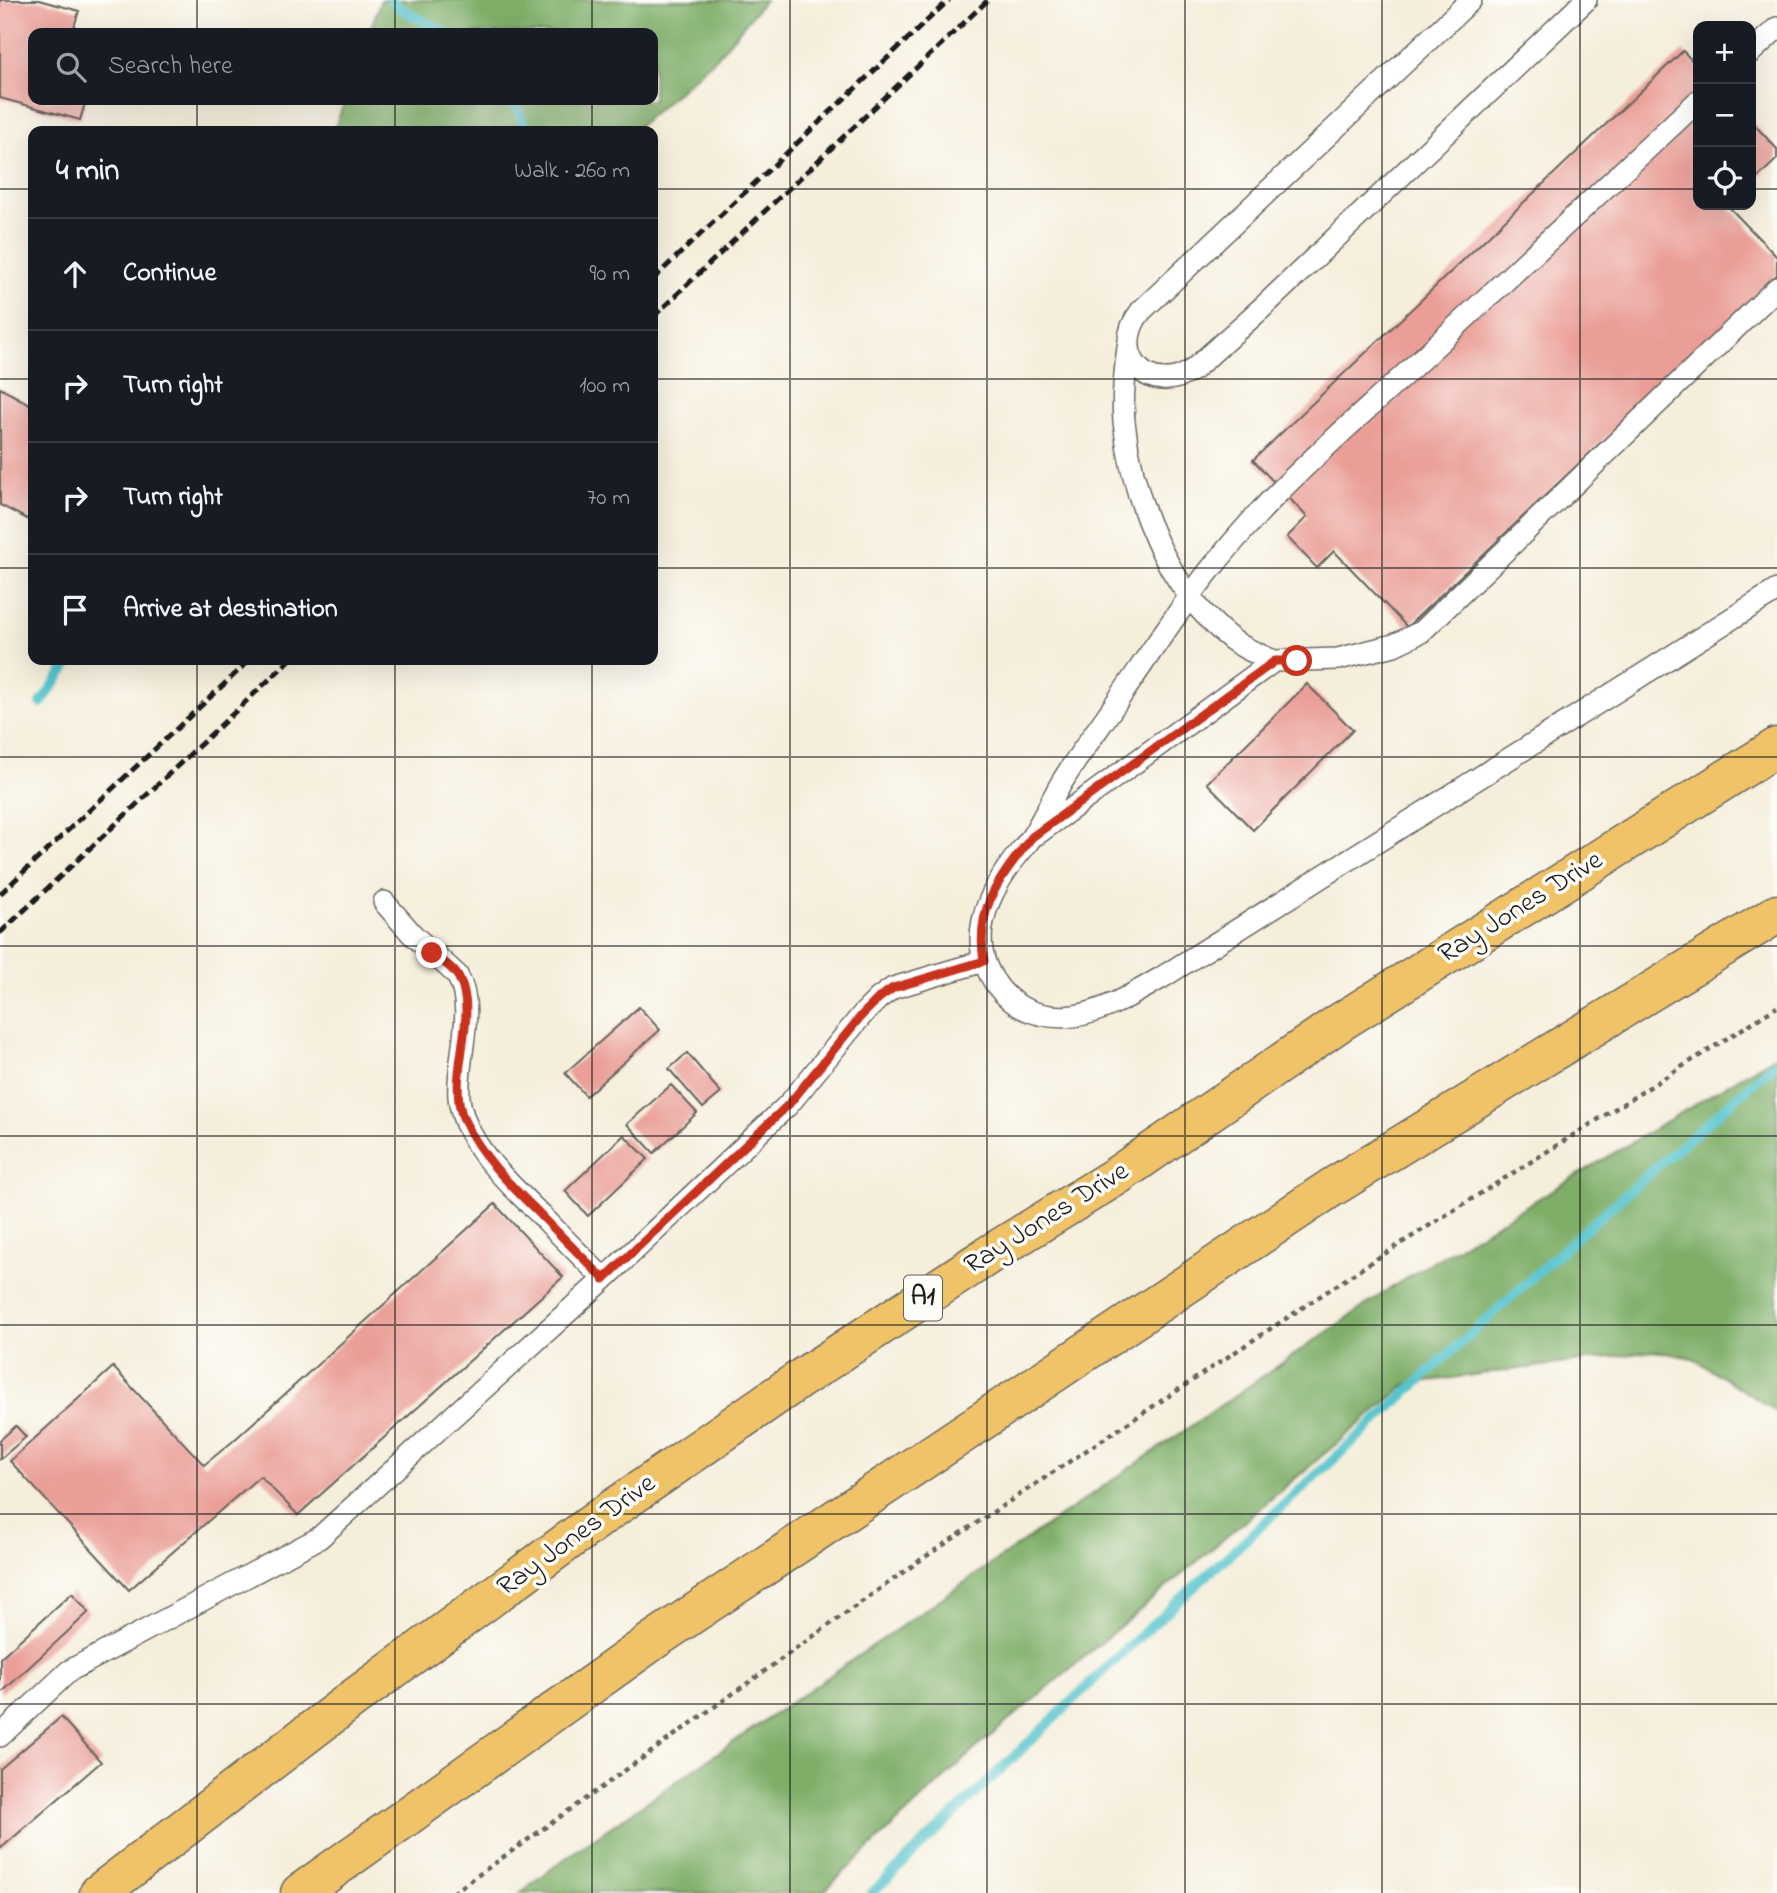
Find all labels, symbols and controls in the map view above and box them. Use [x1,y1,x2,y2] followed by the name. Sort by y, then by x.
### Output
[1693,21,1756,210] map controls
[1693,21,1756,84] button: +
[28,28,658,105] search box
[52,48,90,86] icon: search
[108,48,233,86] text: Search here
[1693,84,1756,147] button: −
[1693,147,1756,210] button: locate
[56,150,119,194] text: 4 min
[514,155,630,188] text: Walk · 260 m
[56,255,94,293] icon: ahead
[123,255,216,293] text: Continue
[590,258,630,291] text: 90 m
[56,367,94,405] icon: right
[123,367,223,405] text: Turn right
[579,370,630,403] text: 100 m
[56,479,94,517] icon: right
[123,479,223,517] text: Turn right
[587,482,630,515] text: 70 m
[56,591,94,629] icon: arrive
[123,591,338,629] text: Arrive at destination
[1281,645,1312,676] route start
[1431,841,1612,975] street label: Ray Jones Drive
[416,937,447,968] route end
[957,1152,1138,1286] street label: Ray Jones Drive
[904,1275,942,1320] road number: A1
[489,1464,665,1608] street label: Ray Jones Drive

